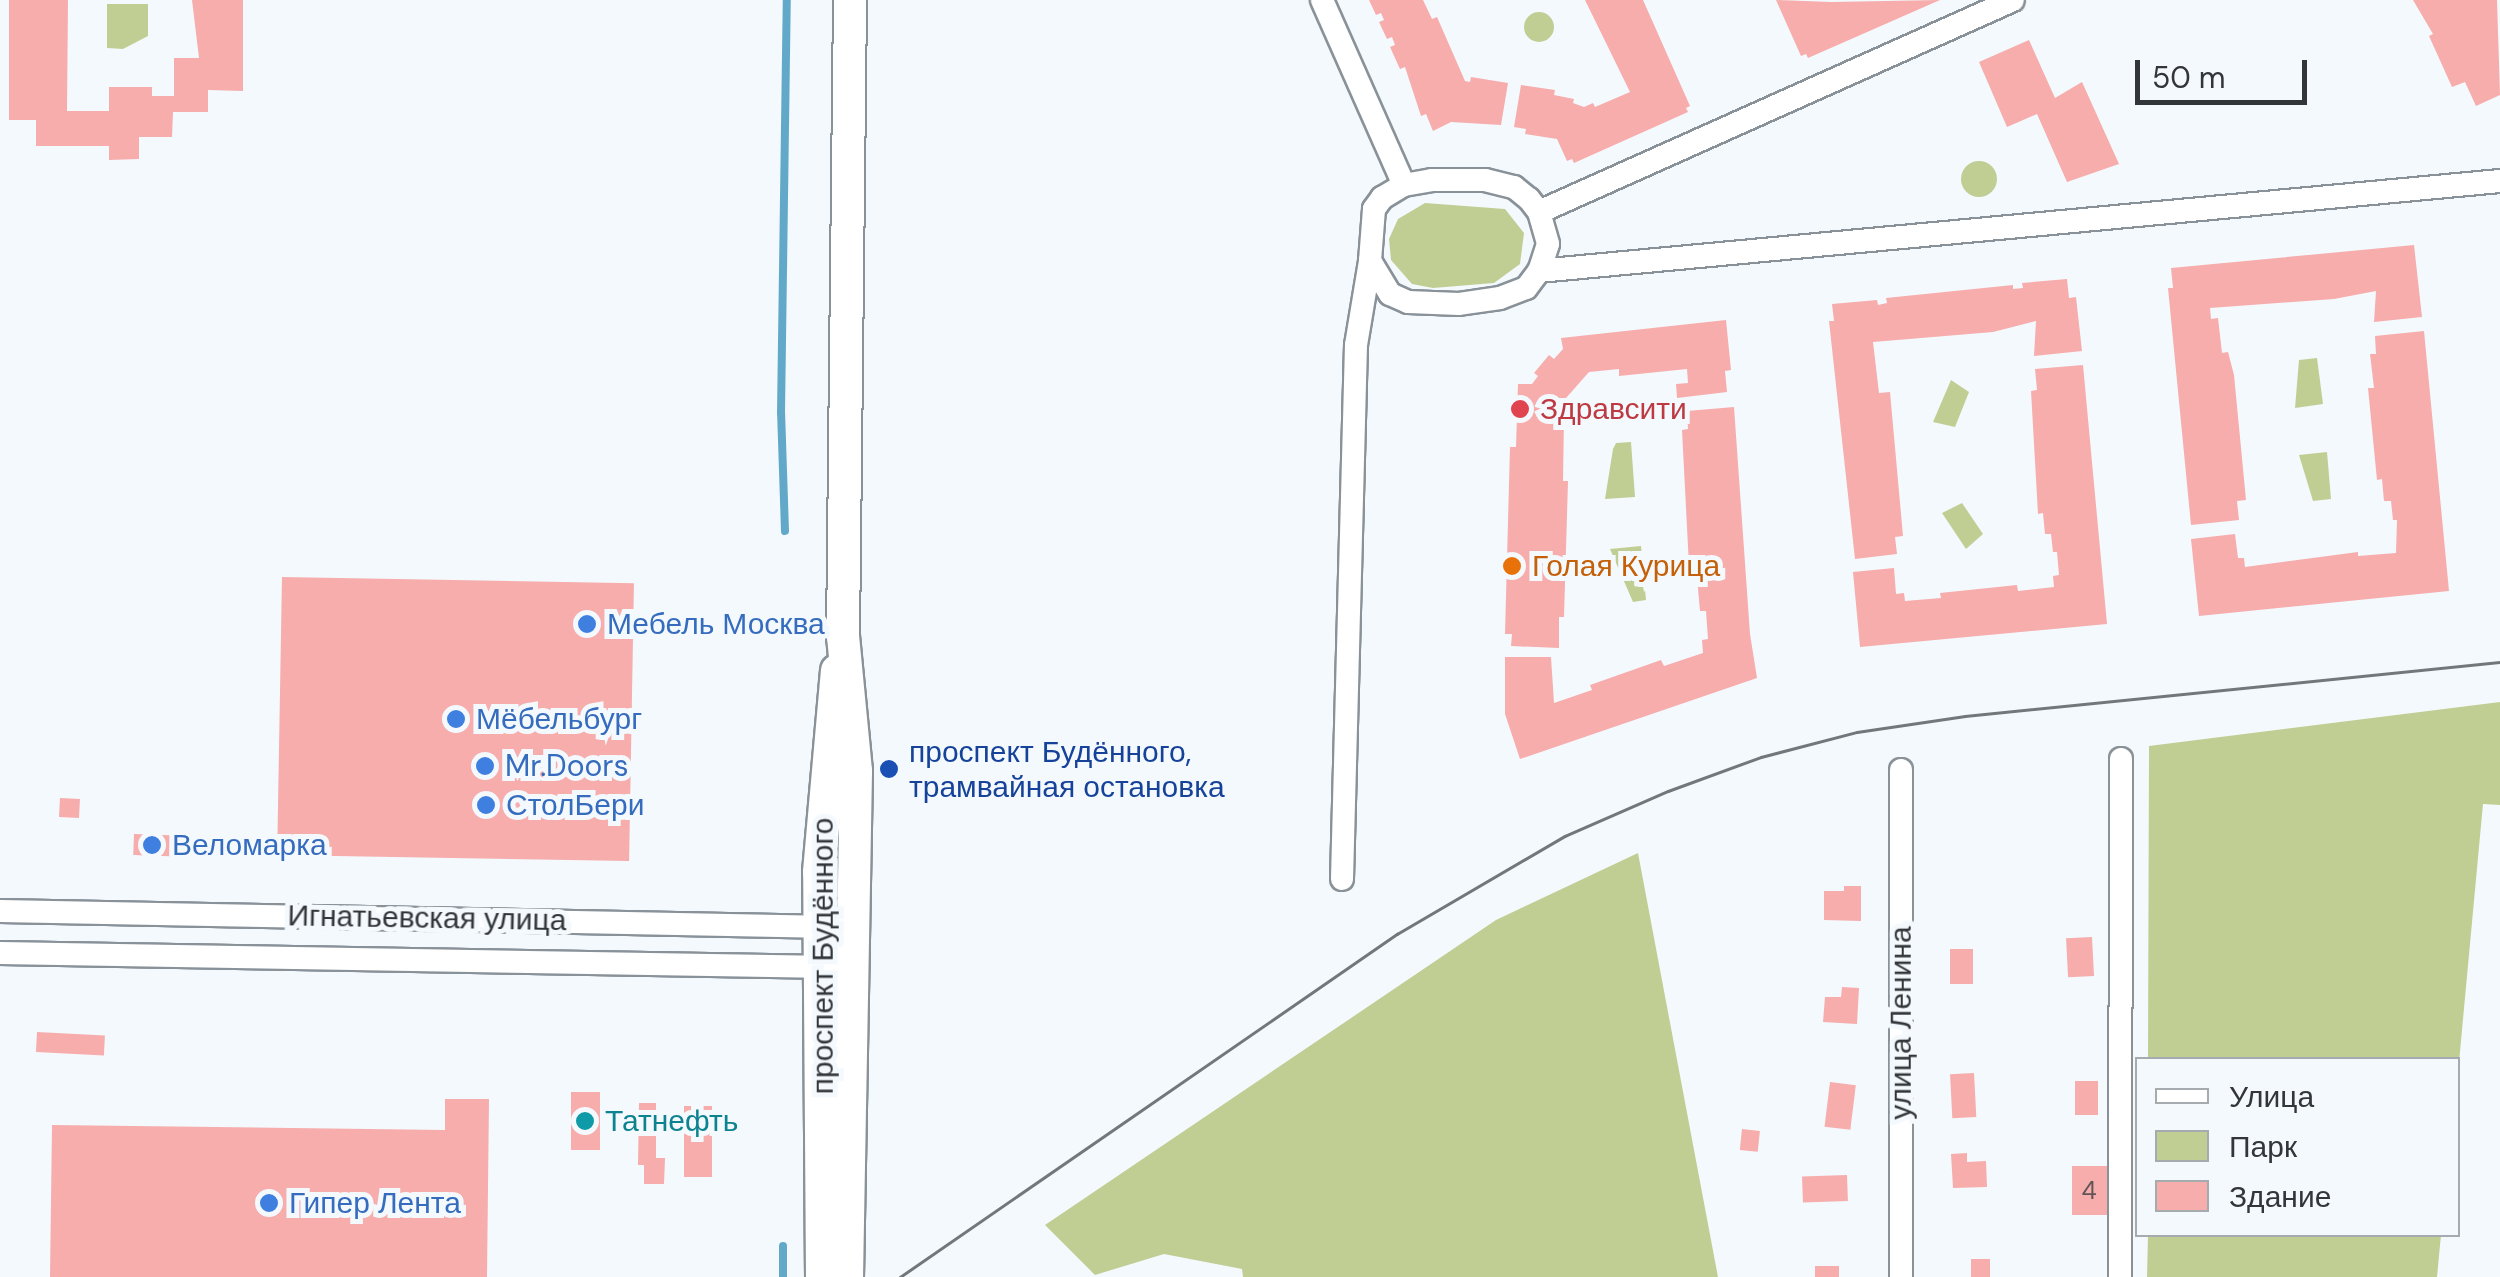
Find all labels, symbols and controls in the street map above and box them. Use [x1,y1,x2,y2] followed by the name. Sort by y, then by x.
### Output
[2140,40,2312,102] scale bar
[2152,58,2226,97] text: 50 m
[1540,391,1687,427] place label: Здравсити
[1509,398,1531,420] marker: Здравсити
[1532,548,1720,584] place label: Голая Курица
[1501,555,1523,577] marker: Голая Курица
[607,606,825,642] place label: Мебель Москва
[576,613,598,635] marker: Мебель Москва
[476,701,642,737] place label: Мёбельбург
[445,708,467,730] marker: Мёбельбург
[909,734,1225,804] place label: проспект Будённого, трамвайная остановка
[505,748,628,784] place label: Mr.Doors
[474,755,496,777] marker: Mr.Doors
[878,758,900,780] marker: проспект Будённого, трамвайная остановка
[506,787,644,823] place label: СтолБери
[475,794,497,816] marker: СтолБери
[805,818,841,1094] street label: проспект Будённого
[172,827,327,863] place label: Веломарка
[141,834,163,856] marker: Веломарка
[287,898,567,938] street label: Игнатьевская улица
[1883,926,1919,1120] street label: улица Ленина
[2135,1057,2460,1237] legend
[2229,1077,2314,1116] text: Улица
[605,1103,738,1139] place label: Татнефть
[574,1110,596,1132] marker: Татнефть
[2229,1127,2297,1166] text: Парк
[2081,1176,2097,1206] house number: 4
[2229,1177,2331,1216] text: Здание
[289,1185,461,1221] place label: Гипер Лента
[258,1192,280,1214] marker: Гипер Лента

